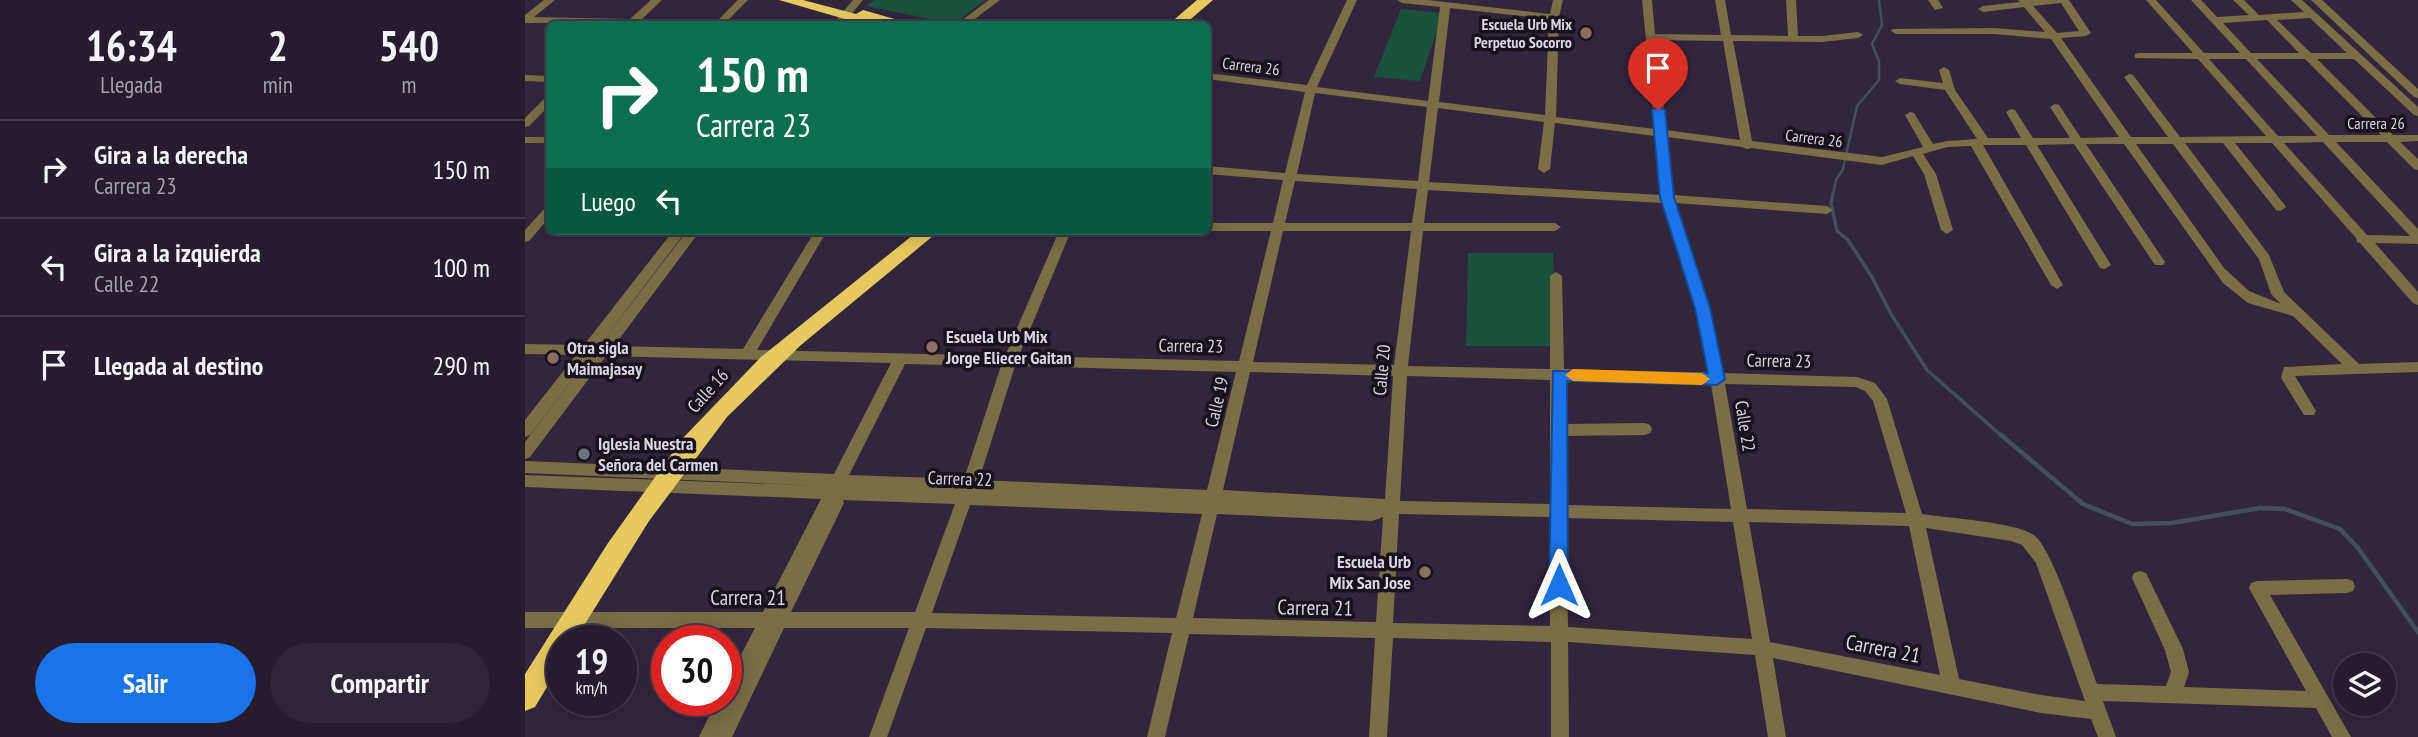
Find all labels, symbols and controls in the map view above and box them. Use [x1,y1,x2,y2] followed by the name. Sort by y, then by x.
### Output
[1474,14,1572,52] place label: Escuela Urb Mix Perpetuo Socorro
[86,18,177,73] text: 16:34
[268,18,288,73] text: 2
[379,18,439,73] text: 540
[1578,25,1594,41] marker: Escuela Urb Mix Perpetuo Socorro
[1628,38,1688,110] pin
[696,42,809,106] text: 150 m
[581,49,672,140] icon: right
[1639,49,1677,87] icon: arrive
[1221,53,1281,79] street label: Carrera 26
[100,70,163,99] text: Llegada
[263,70,293,99] text: min
[401,70,416,99] text: m
[696,104,811,146] text: Carrera 23
[2347,113,2405,133] street label: Carrera 26
[1784,125,1844,151] street label: Carrera 26
[94,138,248,171] text: Gira a la derecha
[35,150,73,188] icon: right
[432,153,490,186] text: 150 m
[94,171,177,200] text: Carrera 23
[650,182,688,220] icon: left
[581,185,636,218] text: Luego
[94,236,261,269] text: Gira a la izquierda
[35,248,73,286] icon: left
[432,251,490,284] text: 100 m
[94,269,159,298] text: Calle 22
[945,325,1072,369] place label: Escuela Urb Mix Jorge Eliecer Gaitan
[1158,333,1224,358] street label: Carrera 23
[567,336,643,380] place label: Otra sigla Maimajasay
[924,339,940,355] marker: Escuela Urb Mix Jorge Eliecer Gaitan
[1368,344,1395,396] street label: Calle 20
[35,346,73,384] icon: arrive
[1746,348,1812,373] street label: Carrera 23
[94,349,263,382] text: Llegada al destino
[432,349,490,382] text: 290 m
[545,350,561,366] marker: Otra sigla Maimajasay
[682,364,733,417] street label: Calle 16
[1200,374,1233,429] street label: Calle 19
[1730,399,1761,453] street label: Calle 22
[598,432,718,476] place label: Iglesia Nuestra Señora del Carmen
[576,446,592,462] marker: Iglesia Nuestra Señora del Carmen
[927,466,993,491] street label: Carrera 22
[1522,548,1596,622] position arrow
[1330,550,1411,594] place label: Escuela Urb Mix San Jose
[1417,564,1433,580] marker: Escuela Urb Mix San Jose
[710,584,786,611] street label: Carrera 21
[1277,593,1353,622] street label: Carrera 21
[651,625,742,716] speed limit sign: 30
[1843,628,1923,669] street label: Carrera 21
[575,638,608,684] text: 19
[35,643,256,723] button: Salir
[270,643,490,723] button: Compartir
[2333,653,2396,716] map controls
[2333,653,2396,716] button: layers
[576,676,607,699] text: km/h

